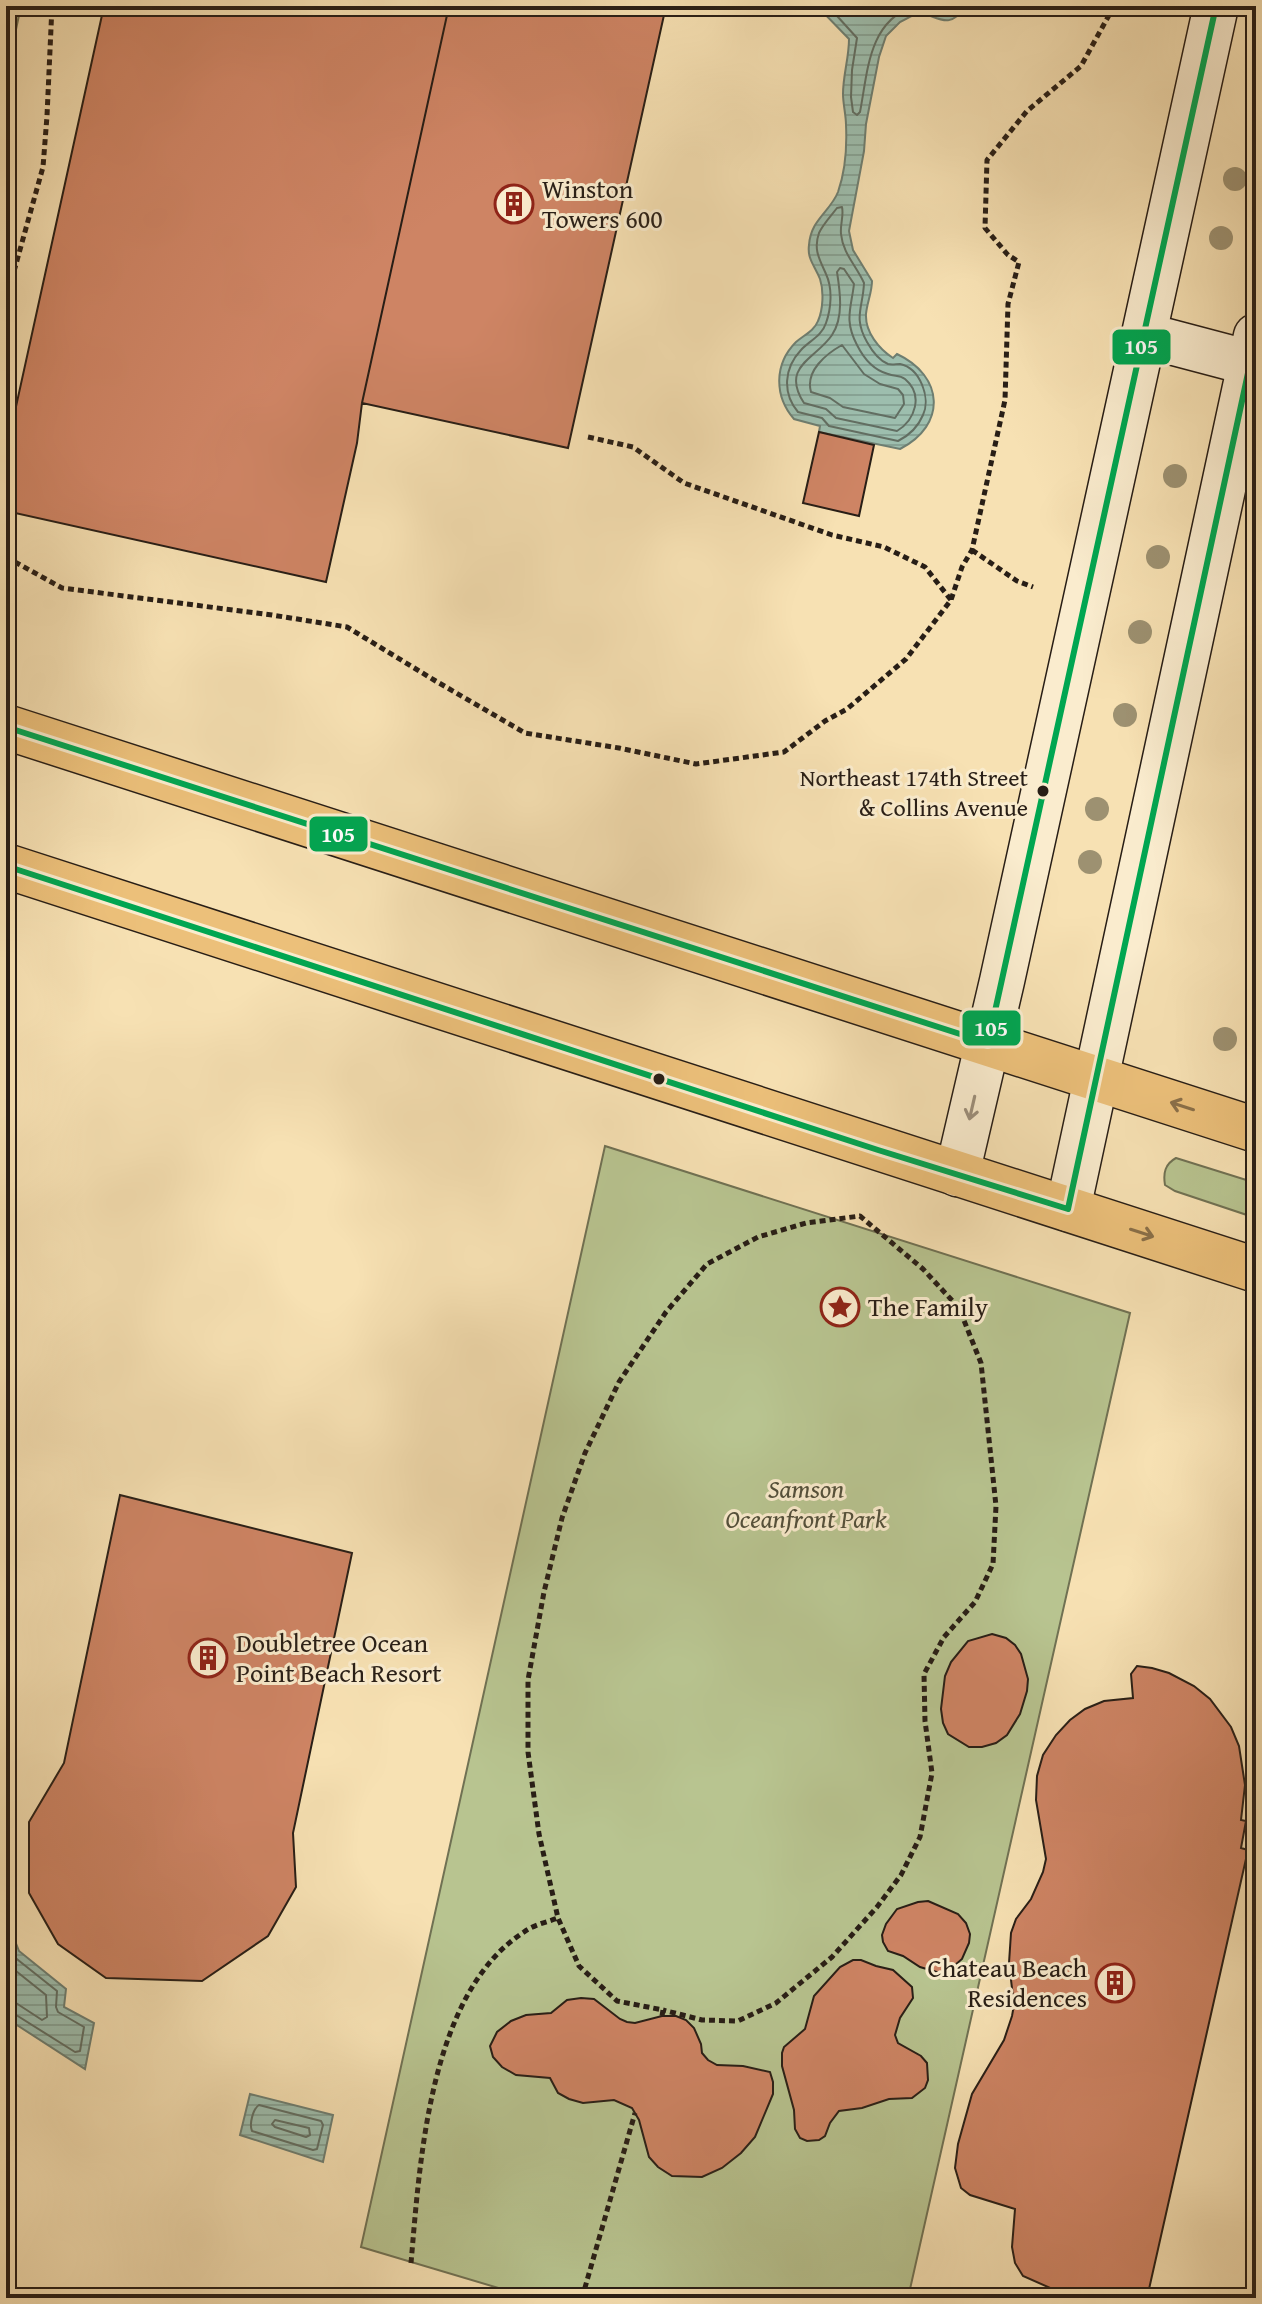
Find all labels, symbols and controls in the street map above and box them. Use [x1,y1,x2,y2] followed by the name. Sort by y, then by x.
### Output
[542,169,663,238] place label: Winston Towers 600
[493,183,535,225] building icon: Winston Towers 600
[1111,328,1172,366] line badge: 105
[1124,330,1158,362] text: 105
[800,760,1029,825] place label: Northeast 174th Street & Collins Avenue
[1035,783,1051,799] marker: Northeast 174th Street & Collins Avenue
[308,815,369,853] line badge: 105
[321,818,355,850] text: 105
[961,1009,1022,1047] line badge: 105
[974,1012,1008,1044] text: 105
[651,1071,667,1087] unlabelled marker
[964,1095,979,1121] one-way arrow
[1169,1098,1195,1113] one-way arrow
[1129,1227,1154,1242] one-way arrow
[819,1286,861,1328] place icon: The Family
[868,1287,988,1326] place label: The Family
[725,1469,887,1538] park label: Samson Oceanfront Park
[236,1623,441,1692] place label: Doubletree Ocean Point Beach Resort
[187,1637,229,1679] building icon: Doubletree Ocean Point Beach Resort
[928,1948,1087,2017] place label: Chateau Beach Residences
[1094,1962,1136,2004] building icon: Chateau Beach Residences

